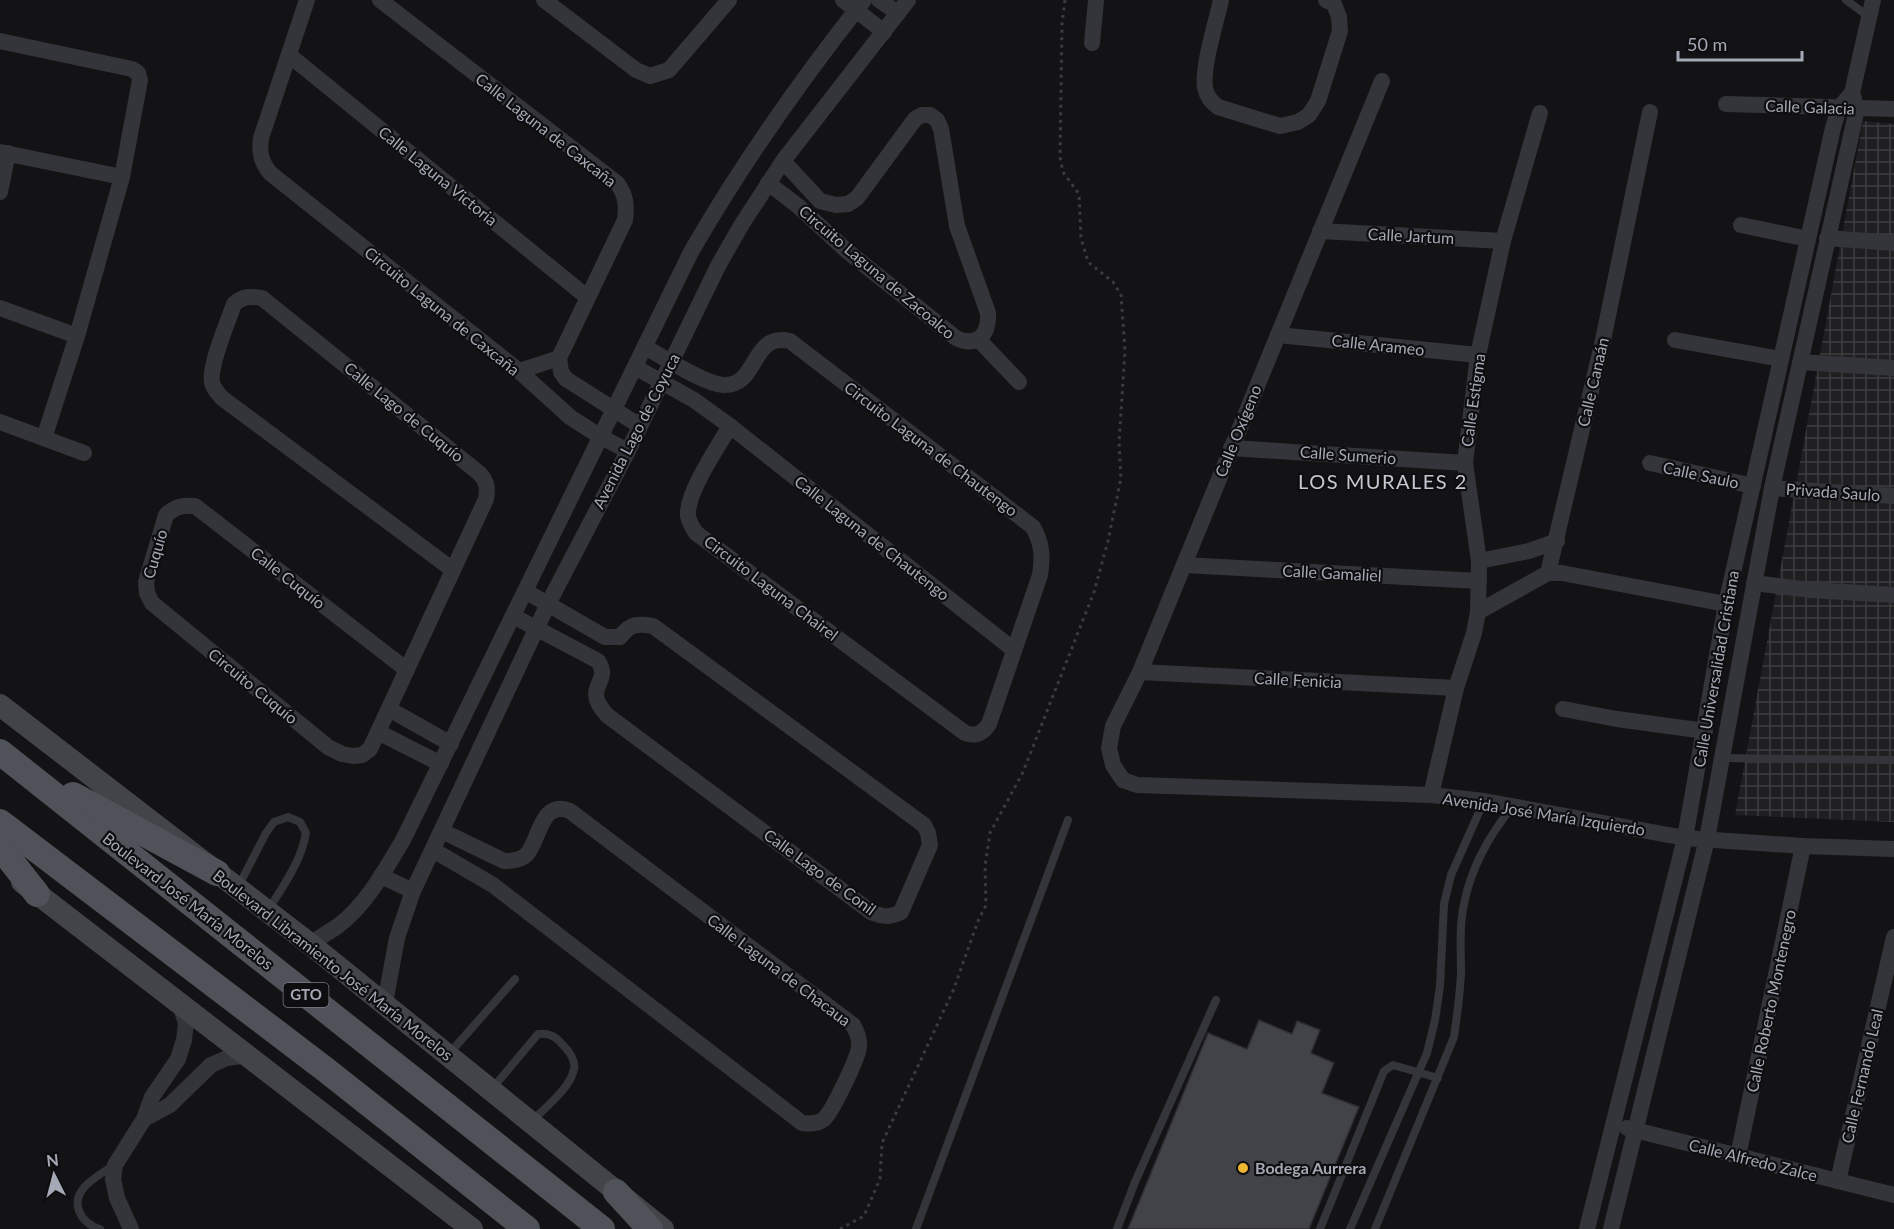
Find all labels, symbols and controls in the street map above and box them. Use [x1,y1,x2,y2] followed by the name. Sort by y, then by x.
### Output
[1678,24,1802,62] scale bar
[1687,33,1727,55] text: 50 m
[472,69,620,190] street label: Calle Laguna de Caxcaña
[1765,95,1855,118] street label: Calle Galacia
[375,122,502,229] street label: Calle Laguna Victoria
[796,201,959,342] street label: Circuito Laguna de Zacoalco
[1367,224,1455,247] street label: Calle Jartum
[361,242,524,379] street label: Circuito Laguna de Caxcaña
[1331,330,1425,359] street label: Calle Arameo
[1573,335,1612,428] street label: Calle Canaán
[588,350,683,512] street label: Avenida Lago de Coyuca
[1457,352,1488,448] street label: Calle Estigma
[341,358,468,466] street label: Calle Lago de Cuquío
[841,377,1022,520] street label: Circuito Laguna de Chautengo
[1210,382,1265,480] street label: Calle Oxígeno
[1299,442,1397,467] street label: Calle Sumerio
[1661,457,1741,492] street label: Calle Saulo
[1298,469,1468,493] district label: LOS MURALES 2
[791,471,954,604] street label: Calle Laguna de Chautengo
[1785,479,1881,504] street label: Privada Saulo
[138,527,171,581] street label: Cuquío
[701,531,842,644] street label: Circuito Laguna Chairel
[247,543,329,612] street label: Calle Cuquío
[1282,560,1382,585] street label: Calle Gamaliel
[1689,569,1742,769] street label: Calle Universalidad Cristiana
[205,644,302,727] street label: Circuito Cuquío
[1254,668,1342,691] street label: Calle Fenicia
[1442,788,1647,839] street label: Avenida José María Izquierdo
[761,825,880,919] street label: Calle Lago de Conil
[99,828,277,973] street label: Boulevard José María Morelos
[210,865,457,1064] street label: Boulevard Libramiento José María Morelos
[1742,908,1799,1094] street label: Calle Roberto Montenegro
[704,909,855,1030] street label: Calle Laguna de Chacaua
[284,983,328,1007] road number: GTO
[1837,1007,1886,1145] street label: Calle Fernando Leal
[1687,1134,1819,1185] street label: Calle Alfredo Zalce
[24,1145,84,1205] north arrow
[45,1149,60,1170] text: N
[1255,1158,1366,1177] place label: Bodega Aurrera
[1236,1161,1250,1175] marker: Bodega Aurrera

